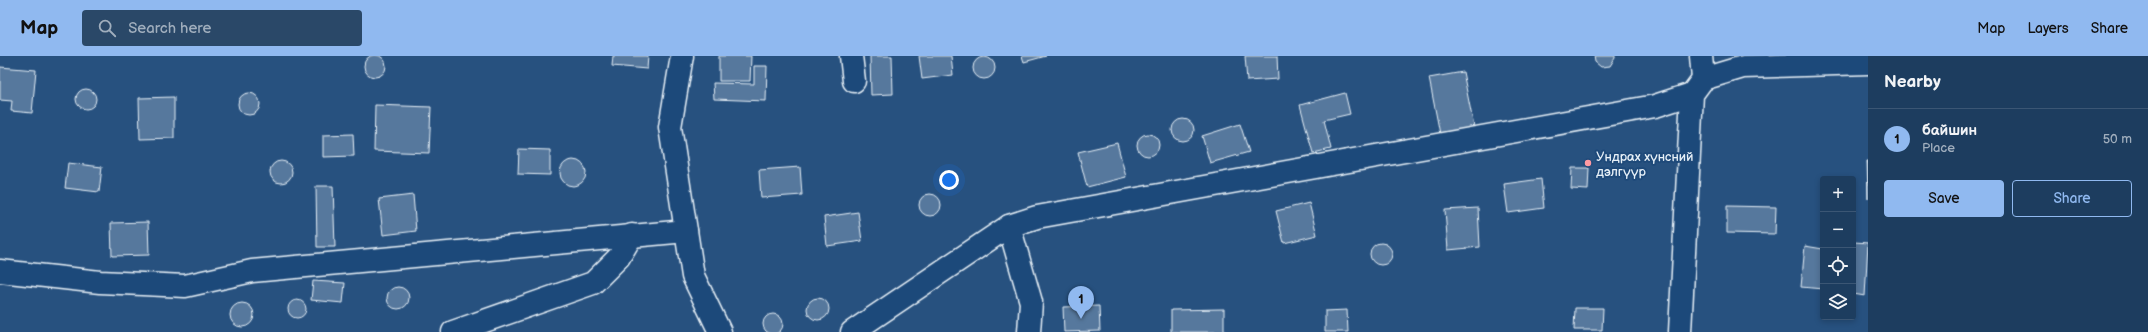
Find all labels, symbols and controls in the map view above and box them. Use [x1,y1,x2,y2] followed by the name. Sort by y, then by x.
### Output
[82,10,362,46] search box
[20,17,58,40] text: Map
[96,17,118,39] icon: search
[128,19,211,38] text: Search here
[1977,20,2005,37] text: Map
[2027,20,2069,37] text: Layers
[2091,20,2128,37] text: Share
[1884,72,1941,92] text: Nearby
[1922,121,1977,140] text: байшин
[1894,131,1900,147] text: 1
[2103,131,2132,147] text: 50 m
[1922,140,1955,156] text: Place
[1596,149,1694,180] place label: Ундрах хүнсний дэлгүүр
[1583,158,1593,168] marker: Ундрах хүнсний дэлгүүр
[939,170,959,190] your location
[1820,176,1856,320] map controls
[1820,176,1856,212] button: +
[1884,180,2004,217] button: Save
[2012,180,2132,217] button: Share
[1820,212,1856,248] button: −
[1820,248,1856,284] button: locate
[1820,284,1856,320] button: layers
[1068,286,1094,319] pin: 1

